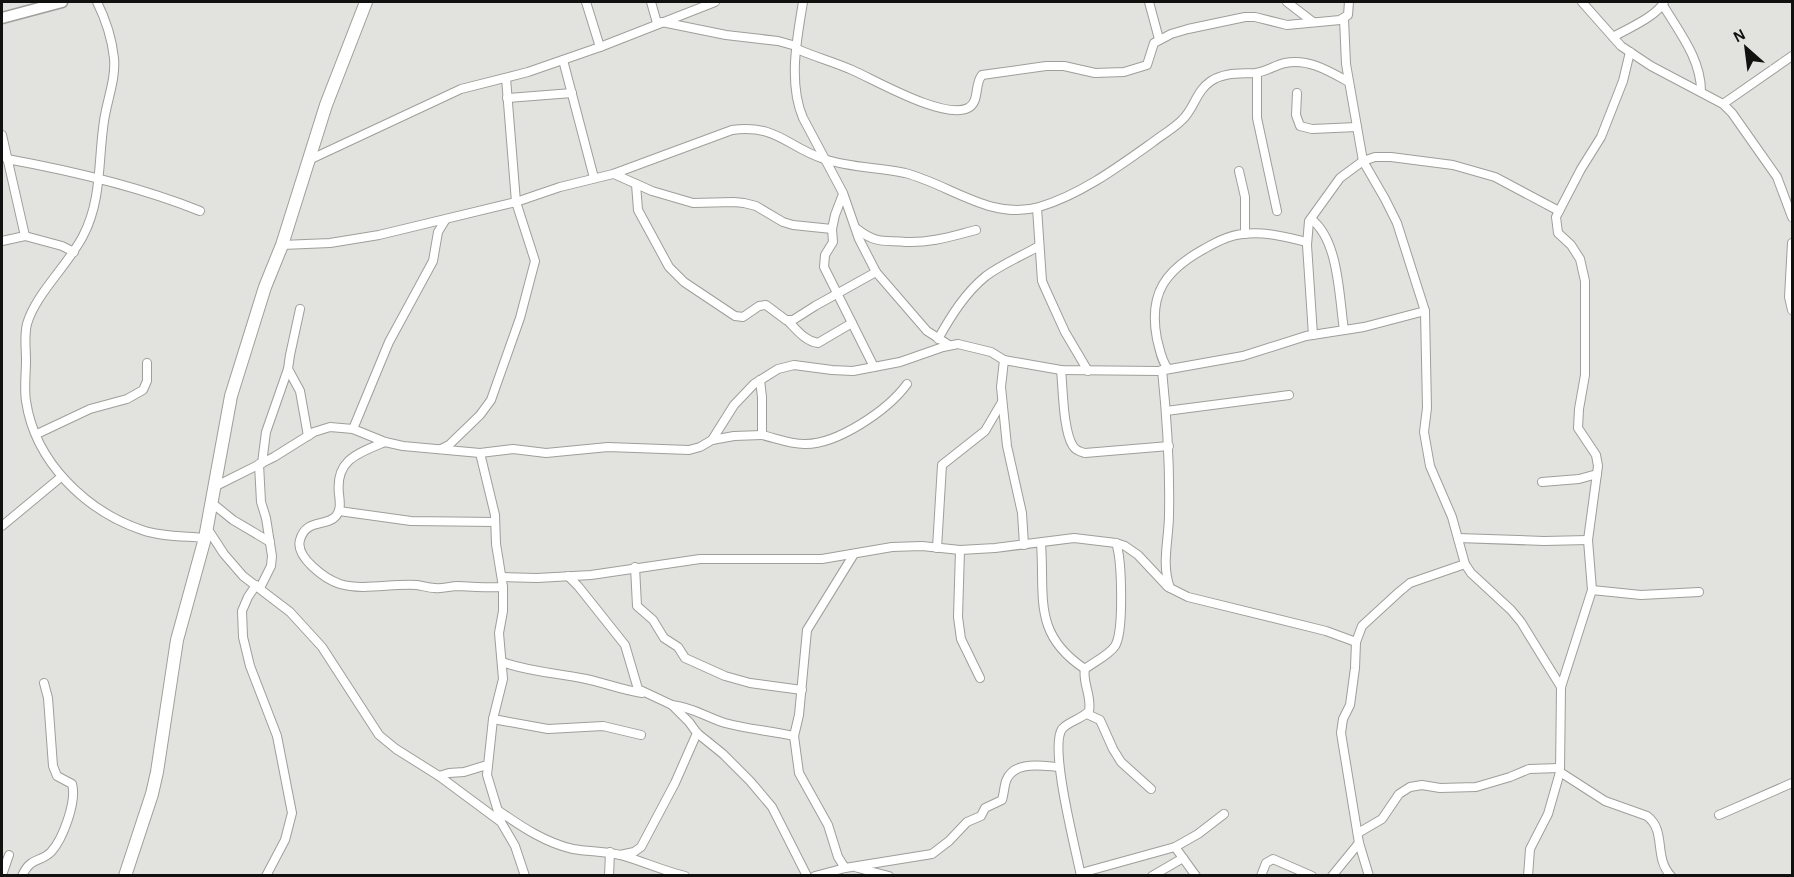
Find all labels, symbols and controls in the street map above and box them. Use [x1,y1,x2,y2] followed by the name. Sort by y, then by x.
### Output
[1716,18,1776,78] north arrow
[1731,26,1748,45] text: N

